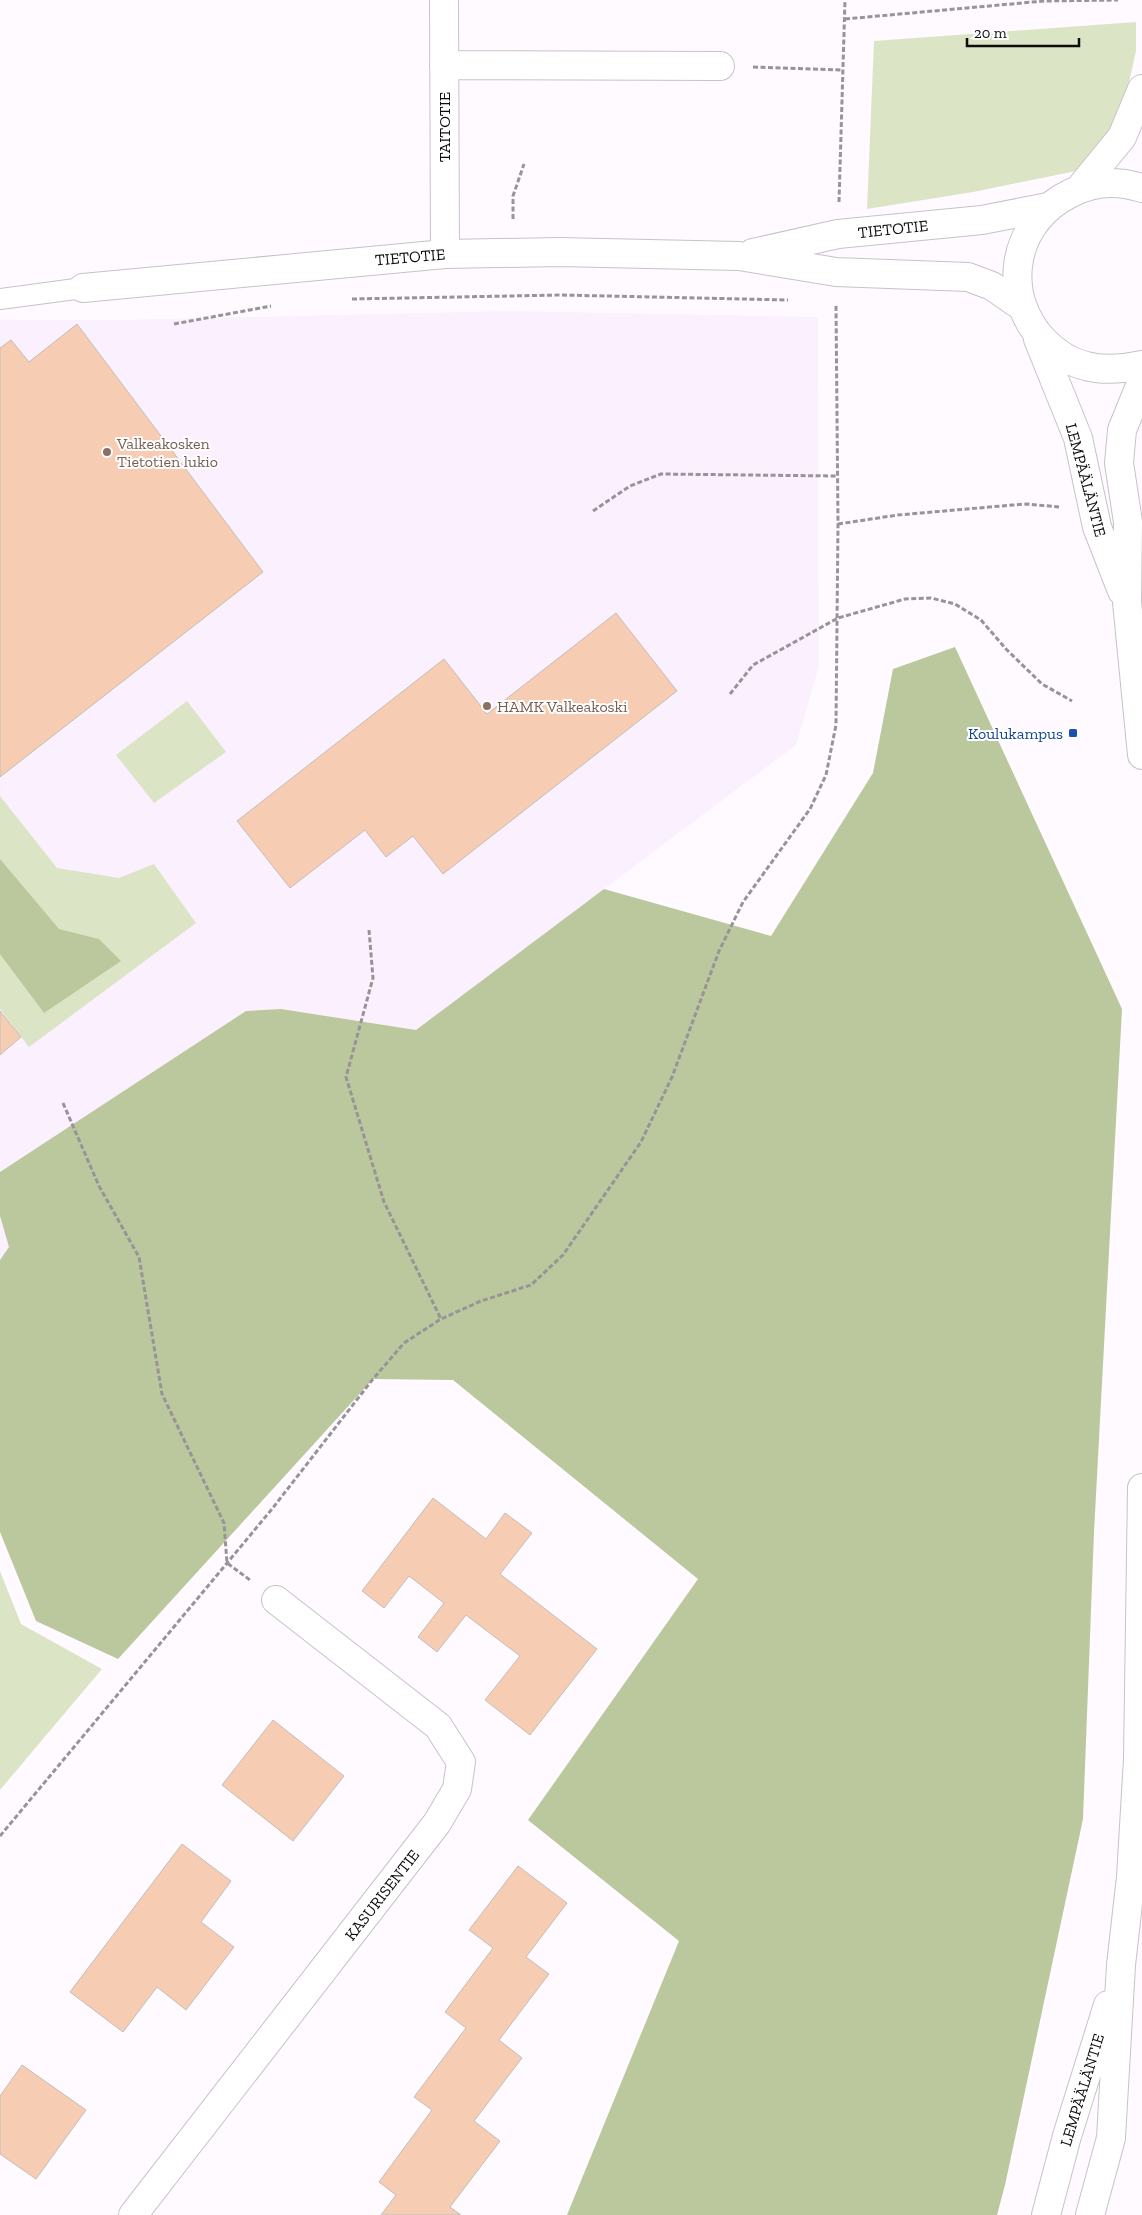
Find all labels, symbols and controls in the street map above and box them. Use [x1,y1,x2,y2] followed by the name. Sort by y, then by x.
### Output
[967,15,1080,47] scale bar
[974,24,1007,42] text: 20 m
[435,92,454,162] street label: TAITOTIE
[857,216,929,242] street label: TIETOTIE
[374,244,446,270] street label: TIETOTIE
[1062,421,1110,539] street label: LEMPÄÄLÄNTIE
[116,434,218,471] place label: Valkeakosken Tietotien lukio
[101,446,113,458] marker: Valkeakosken Tietotien lukio
[497,697,628,716] place label: HAMK Valkeakoski
[481,700,493,712] marker: HAMK Valkeakoski
[968,724,1063,743] place label: Koulukampus
[1067,727,1079,739] marker: Koulukampus
[341,1846,423,1944] street label: KASURISENTIE
[1056,2031,1108,2149] street label: LEMPÄÄLÄNTIE

